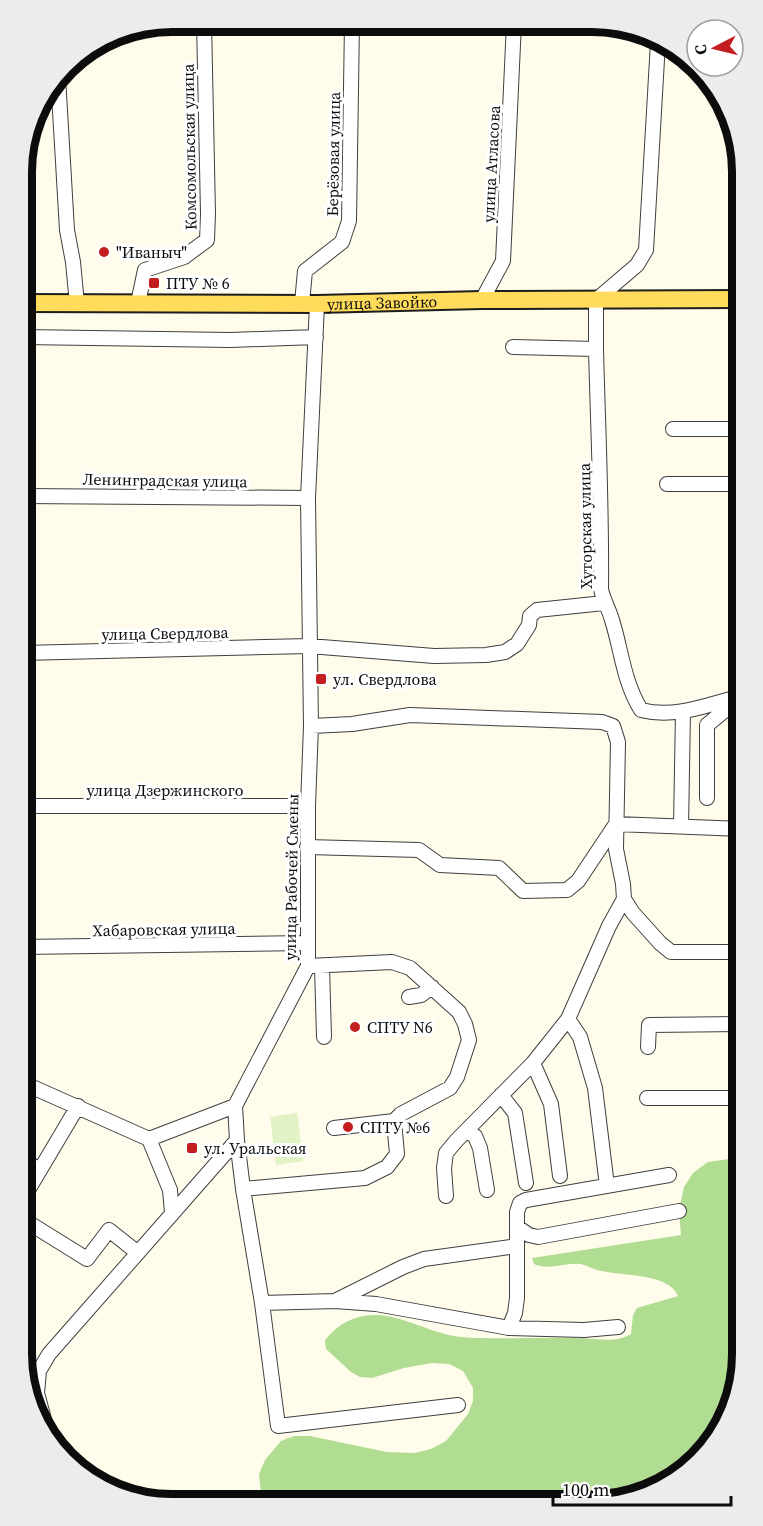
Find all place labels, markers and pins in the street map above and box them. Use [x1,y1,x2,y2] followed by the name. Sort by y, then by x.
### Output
[116,241,187,263] place label: "Иваныч"
[97,245,111,259] marker: "Иваныч"
[166,272,230,294] place label: ПТУ № 6
[147,276,161,290] marker: ПТУ № 6
[333,668,438,690] place label: ул. Свердлова
[314,672,328,686] marker: ул. Свердлова
[367,1016,433,1038] place label: СПТУ N6
[348,1020,362,1034] marker: СПТУ N6
[360,1116,430,1138] place label: СПТУ №6
[341,1120,355,1134] marker: СПТУ №6
[204,1137,307,1159] place label: ул. Уральская
[185,1141,199,1155] marker: ул. Уральская

